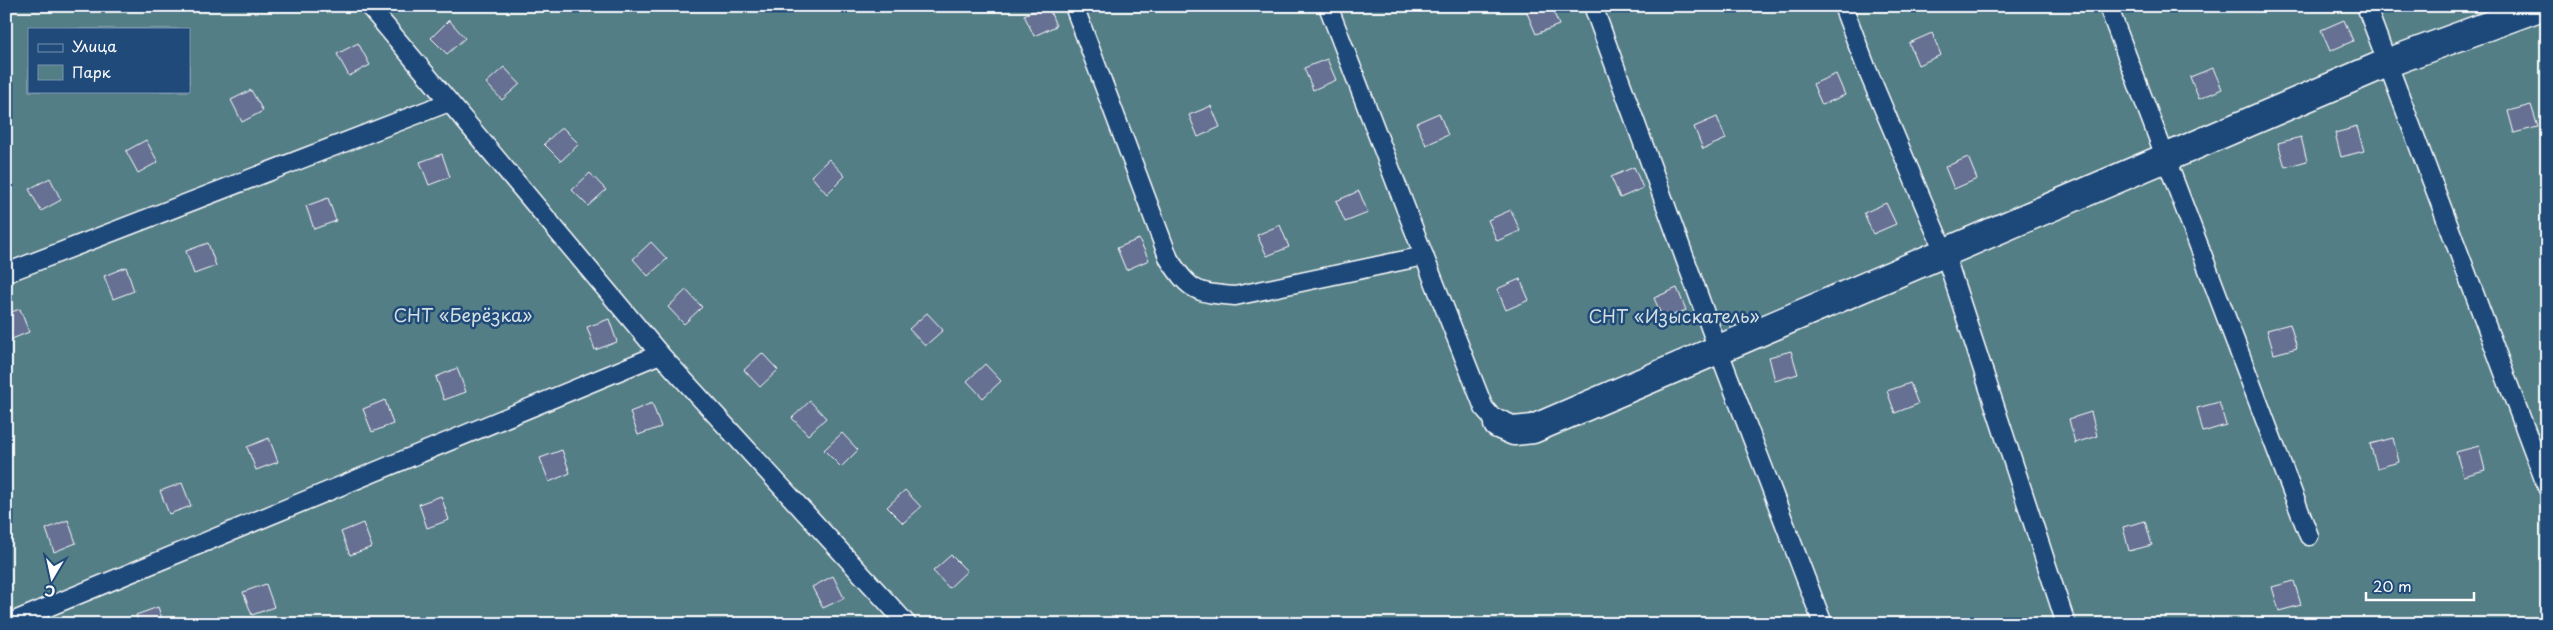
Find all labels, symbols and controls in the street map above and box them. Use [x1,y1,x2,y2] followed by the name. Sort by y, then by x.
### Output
[28,28,190,92] legend
[72,34,117,57] text: Улица
[72,60,111,83] text: Парк
[394,301,532,328] park label: СНТ «Берёзка»
[1589,302,1759,329] park label: СНТ «Изыскатель»
[28,552,78,602] north arrow
[2366,570,2473,602] scale bar
[2373,574,2412,597] text: 20 m
[43,580,57,603] text: С

